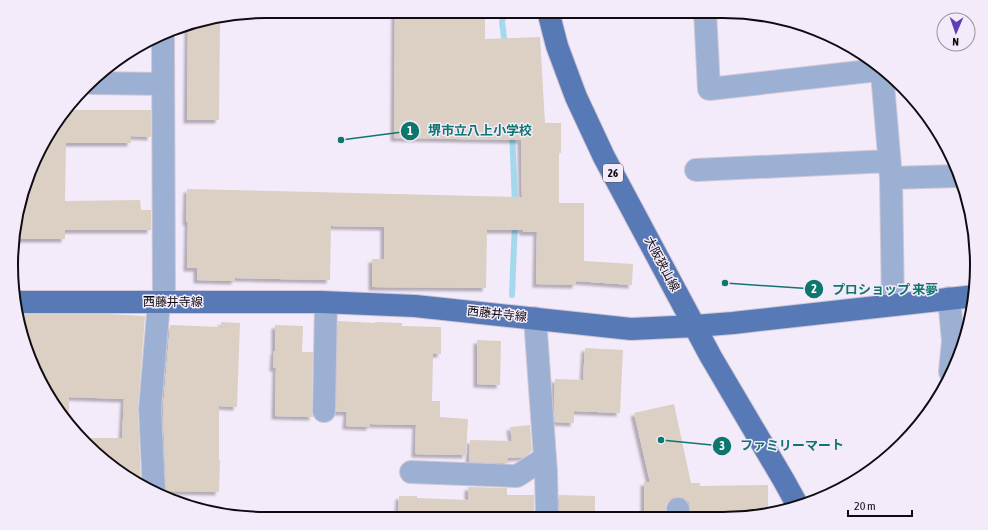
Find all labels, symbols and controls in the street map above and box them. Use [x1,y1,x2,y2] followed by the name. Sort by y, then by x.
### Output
[936,12,976,52] north arrow
[952,36,959,48] text: N
[400,118,540,143] callout: 堺市立八上小学校
[428,123,532,138] text: 堺市立八上小学校
[407,124,413,138] text: 1
[603,164,623,182] road number: 26
[642,234,682,294] street label: 大阪狭山線
[804,277,946,302] callout: プロショップ 来夢
[811,282,817,296] text: 2
[832,282,938,297] text: プロショップ 来夢
[143,295,203,309] street label: 西藤井寺線
[466,304,528,324] street label: 西藤井寺線
[712,433,852,458] callout: ファミリーマート
[740,438,844,453] text: ファミリーマート
[719,439,725,453] text: 3
[848,492,912,518] scale bar
[854,499,876,513] text: 20 m

